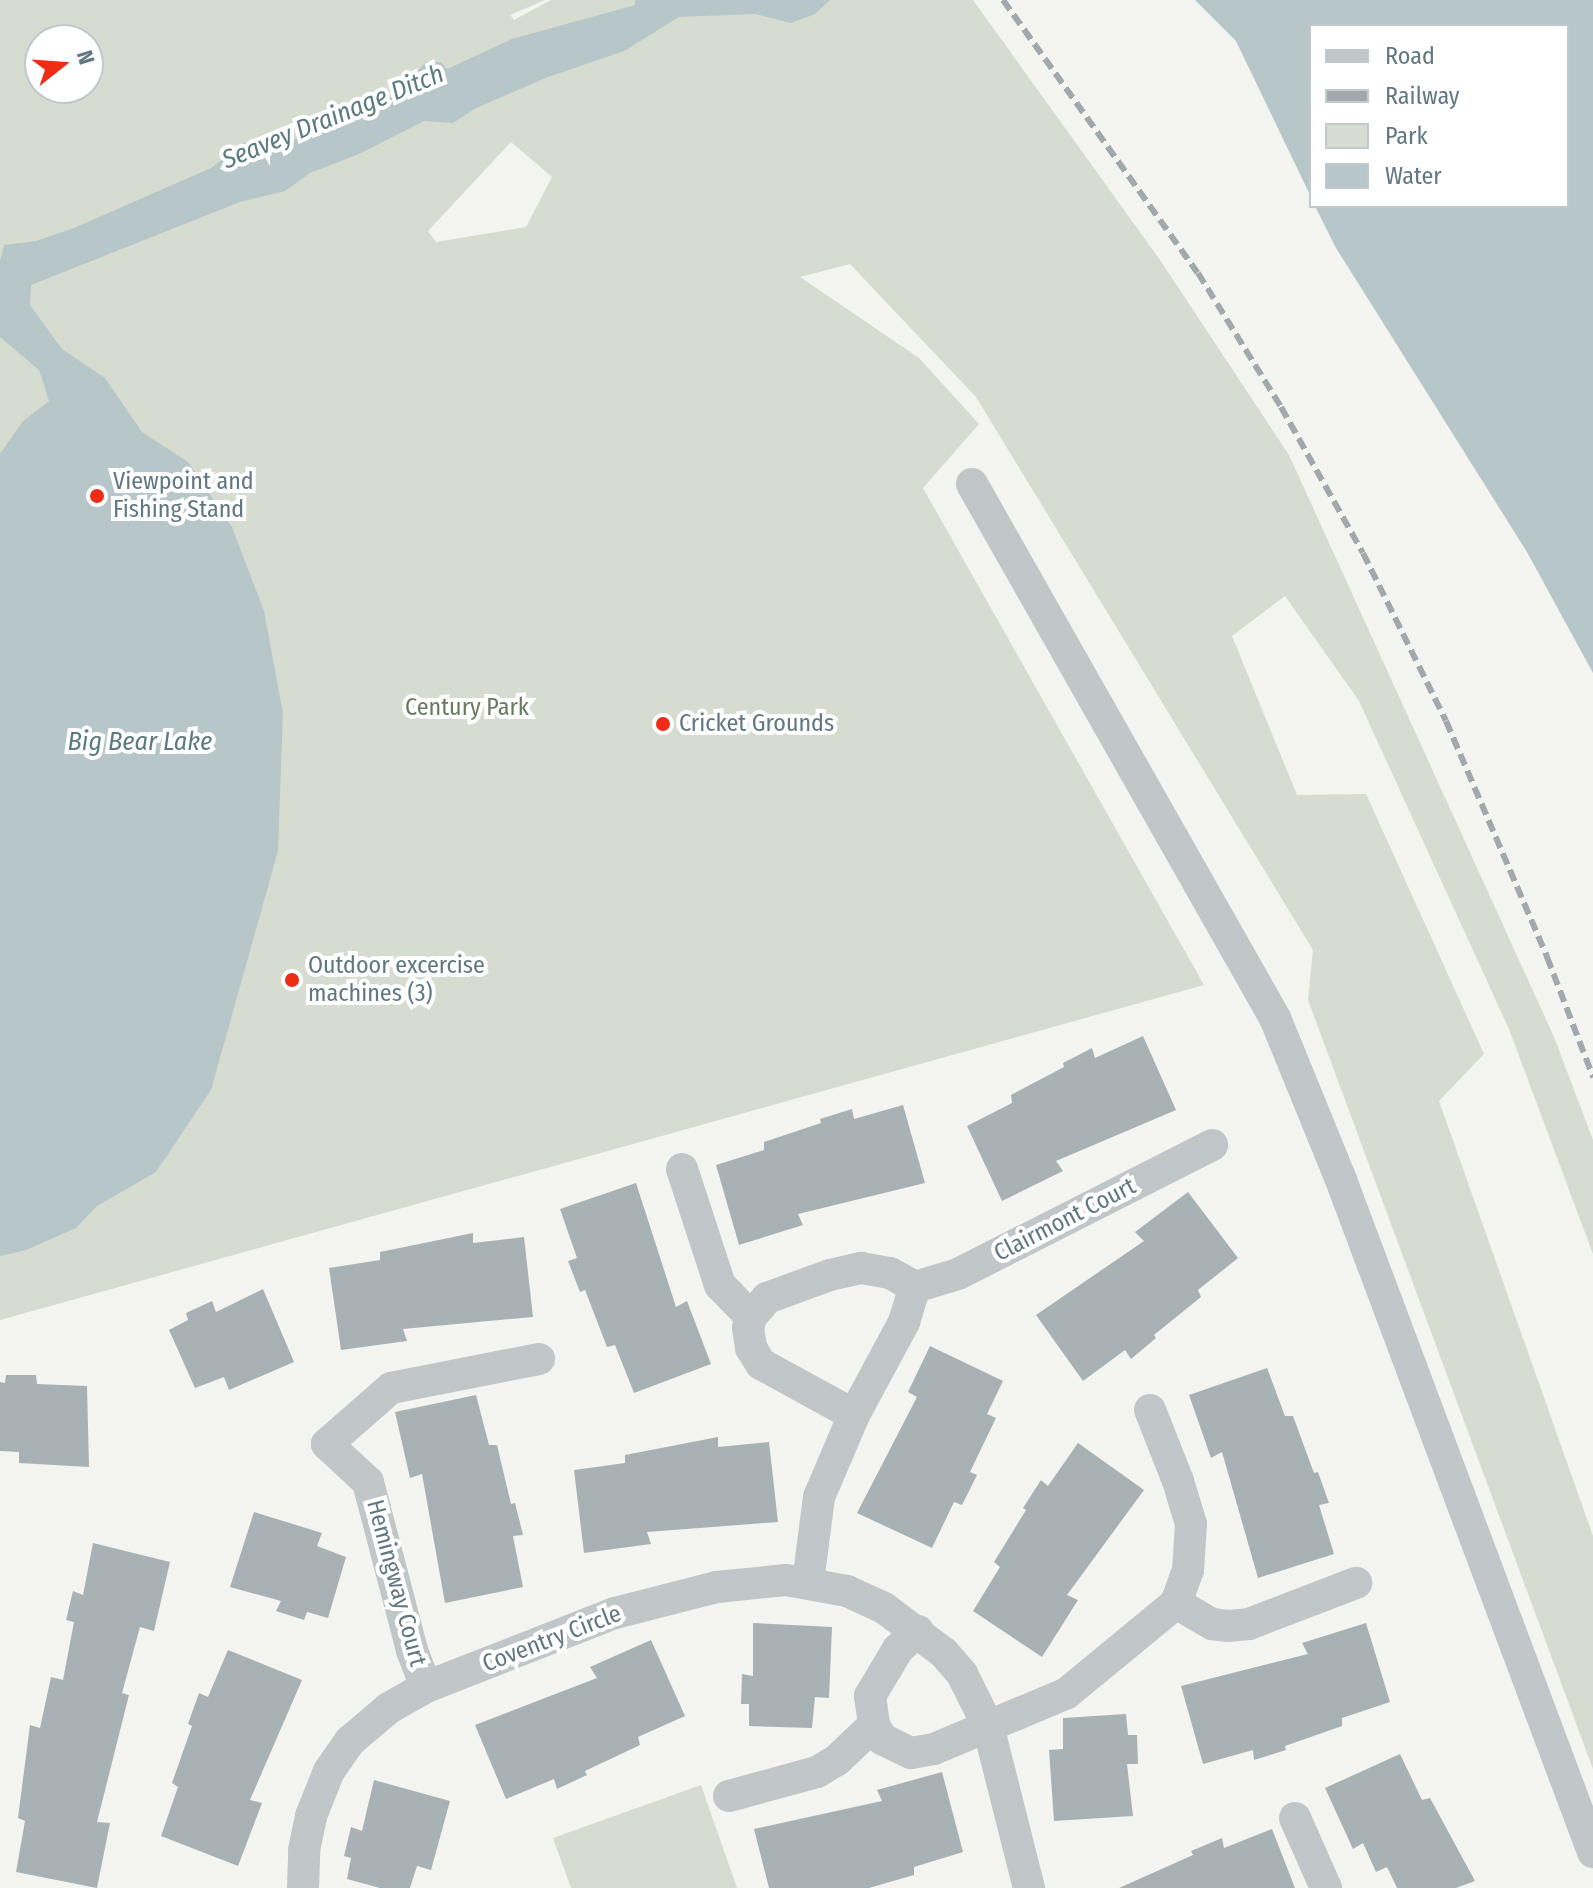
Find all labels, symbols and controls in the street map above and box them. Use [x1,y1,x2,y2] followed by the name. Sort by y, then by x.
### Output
[24,24,104,104] north arrow
[1309,24,1569,208] legend
[1385,42,1435,70] text: Road
[71,47,100,68] text: N
[218,58,448,176] water label: Seavey Drainage Ditch
[1385,82,1460,110] text: Railway
[1385,122,1428,150] text: Park
[1385,162,1442,190] text: Water
[113,468,254,524] place label: Viewpoint and Fishing Stand
[88,487,106,505] marker: Viewpoint and Fishing Stand
[405,694,529,722] park label: Century Park
[679,710,834,738] place label: Cricket Grounds
[654,715,672,733] marker: Cricket Grounds
[68,726,212,758] water label: Big Bear Lake
[308,952,485,1008] place label: Outdoor excercise machines (3)
[283,971,301,989] marker: Outdoor excercise machines (3)
[990,1172,1140,1268] street label: Clairmont Court
[360,1497,432,1669] street label: Hemingway Court
[479,1599,625,1679] street label: Coventry Circle

